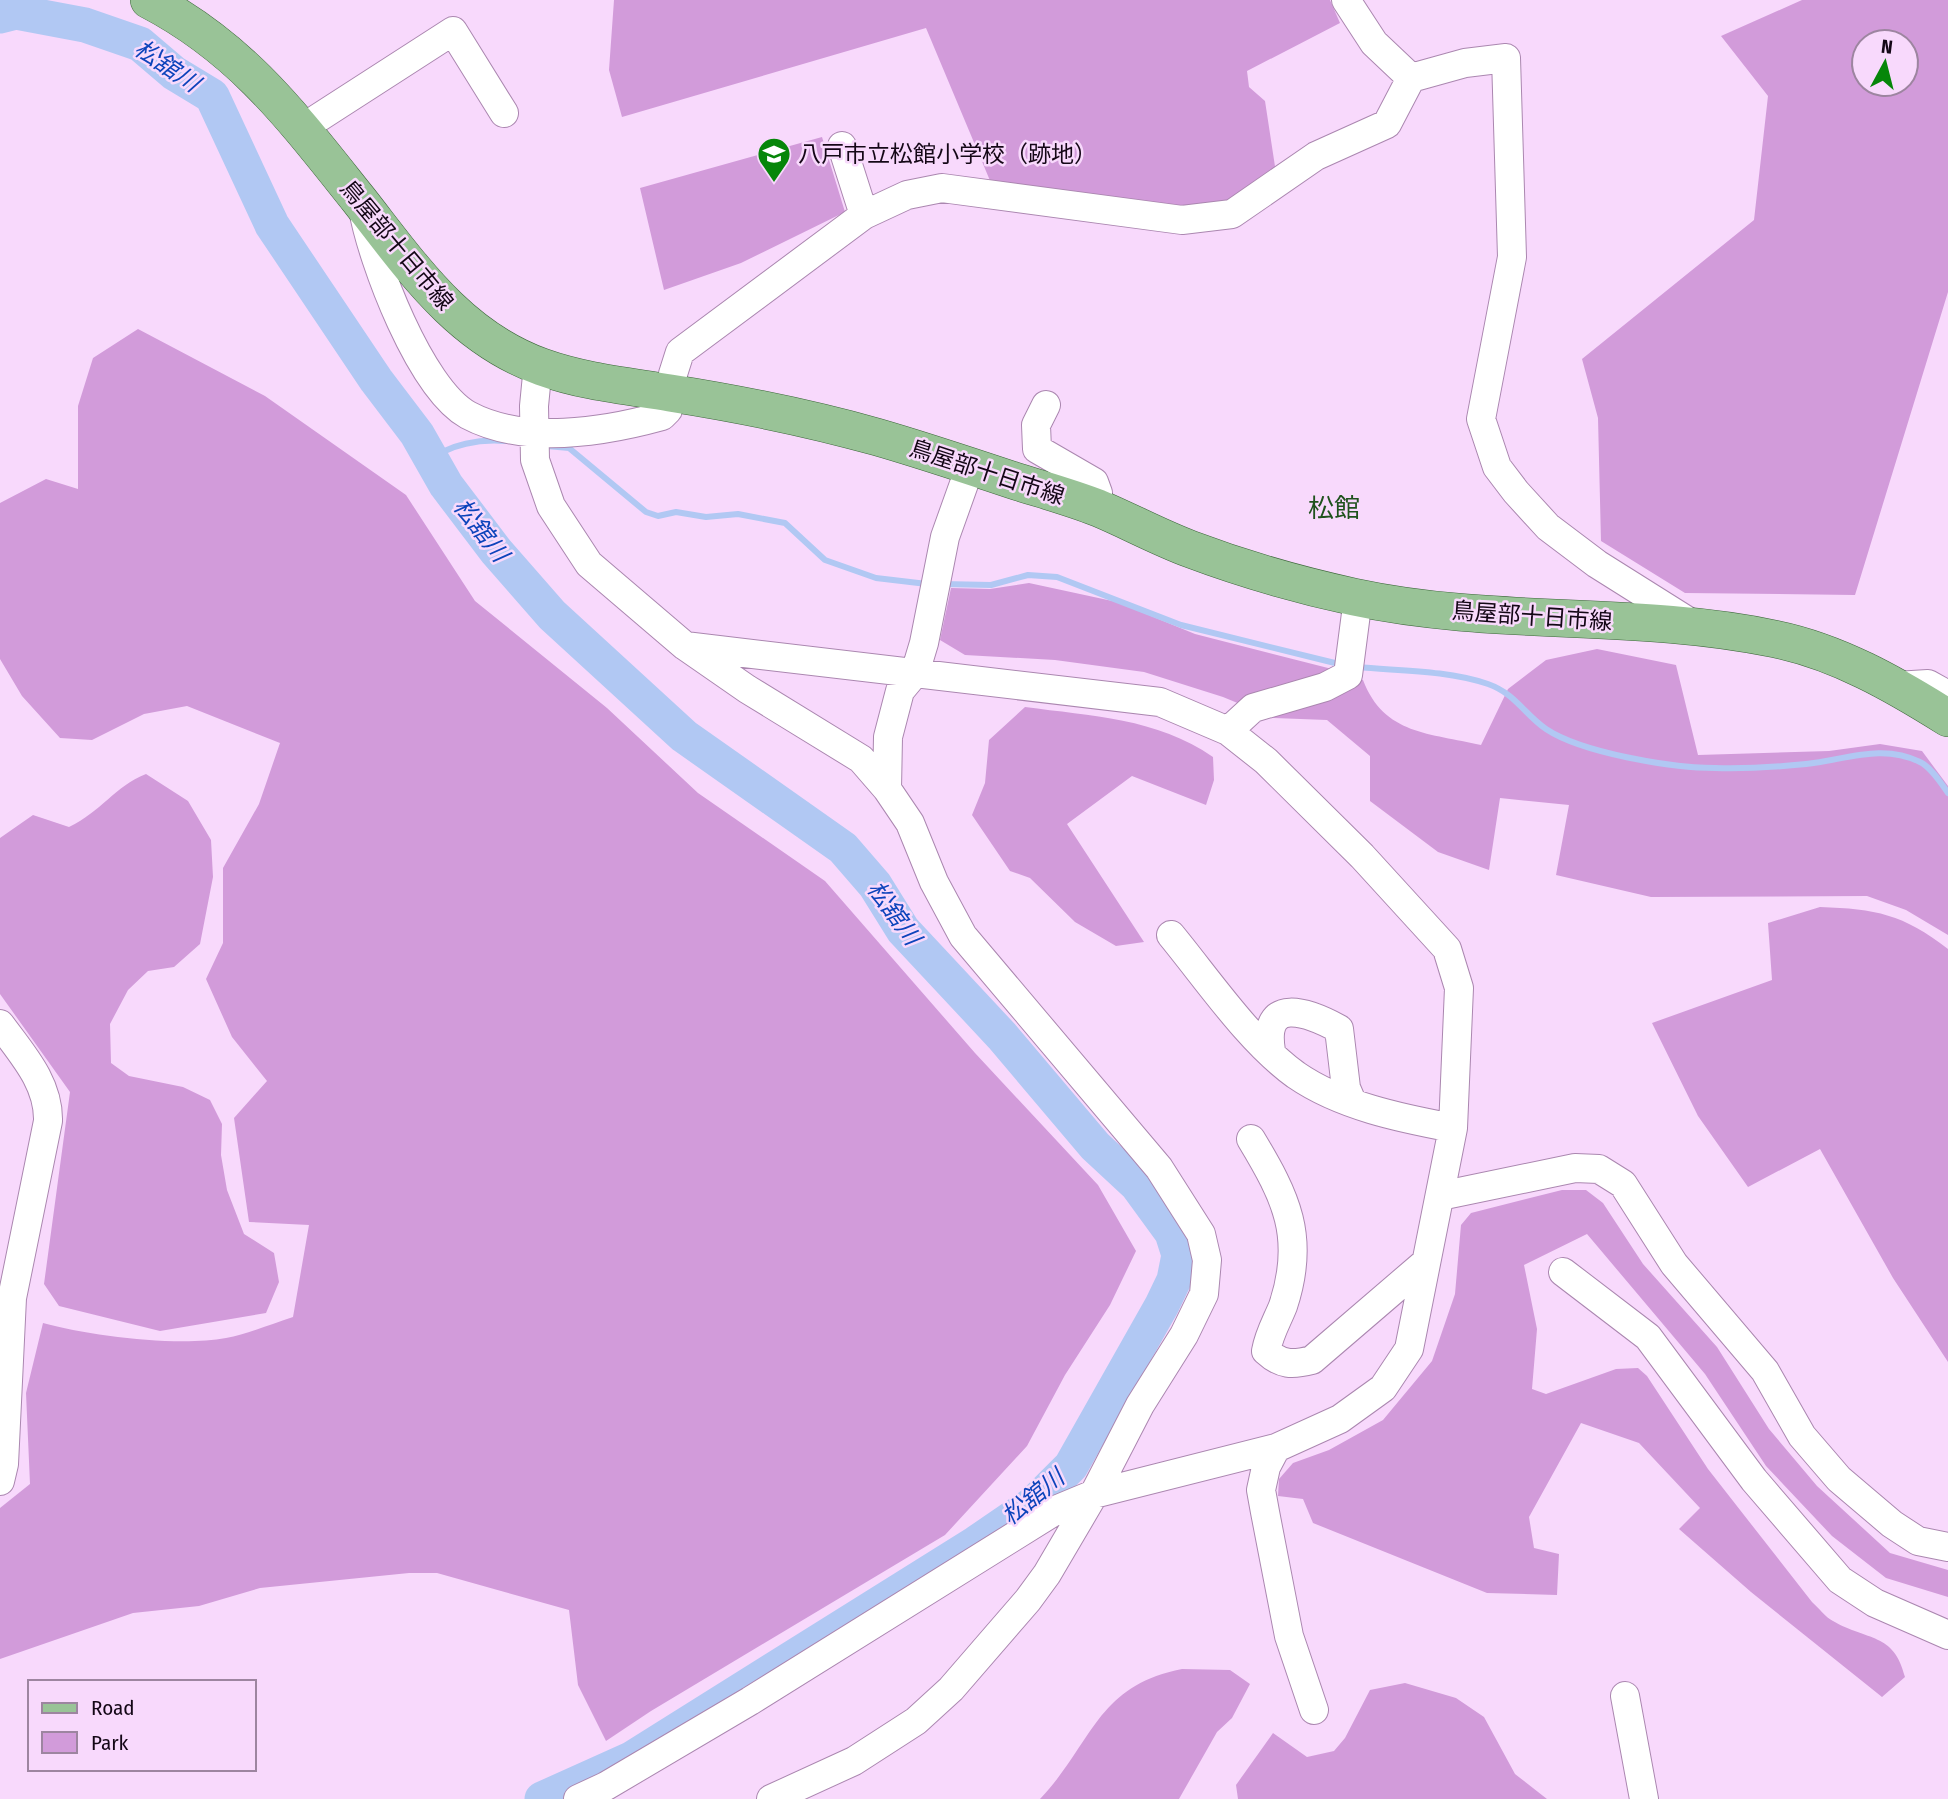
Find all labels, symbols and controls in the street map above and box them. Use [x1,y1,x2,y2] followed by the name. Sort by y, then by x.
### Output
[1850,28,1920,98] north arrow
[129,34,207,99] water label: 松舘川
[1880,35,1894,59] text: N
[755,135,793,184] school or university icon: 八戸市立松館小学校（跡地）
[798,140,1097,168] place label: 八戸市立松館小学校（跡地）
[335,174,459,316] street label: 鳥屋部十日市線
[906,434,1068,510] street label: 鳥屋部十日市線
[448,493,516,569] water label: 松舘川
[1308,493,1360,524] district label: 松館
[1451,596,1613,636] street label: 鳥屋部十日市線
[862,876,928,953] water label: 松舘川
[996,1462,1072,1531] water label: 松舘川
[28,1680,256,1771] legend
[91,1695,135,1721] text: Road
[91,1730,129,1756] text: Park

